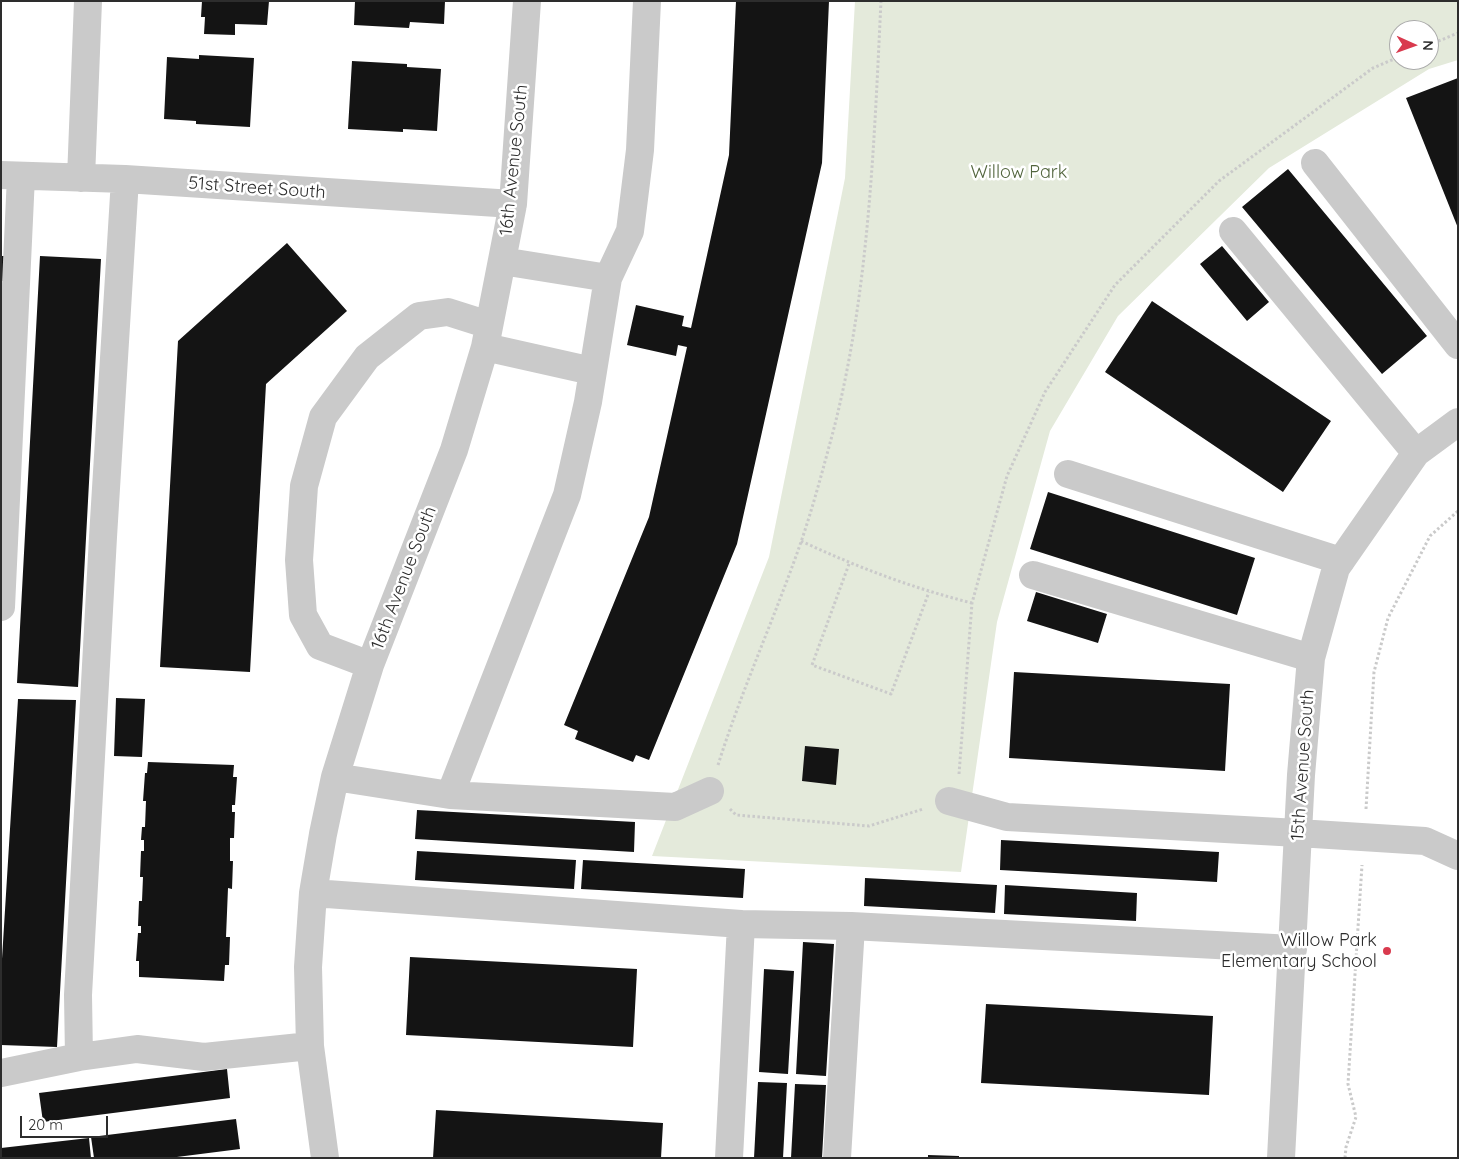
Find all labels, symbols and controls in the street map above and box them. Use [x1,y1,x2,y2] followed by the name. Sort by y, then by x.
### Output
[1389,20,1439,70] north arrow
[1419,40,1437,51] text: N
[495,83,533,237] street label: 16th Avenue South
[971,162,1067,184] park label: Willow Park
[188,172,326,204] street label: 51st Street South
[367,503,441,653] street label: 16th Avenue South
[1287,689,1319,841] street label: 15th Avenue South
[1221,930,1377,972] place label: Willow Park Elementary School
[1381,945,1393,957] marker: Willow Park Elementary School
[22,1106,110,1138] scale bar
[28,1115,63,1134] text: 20 m

